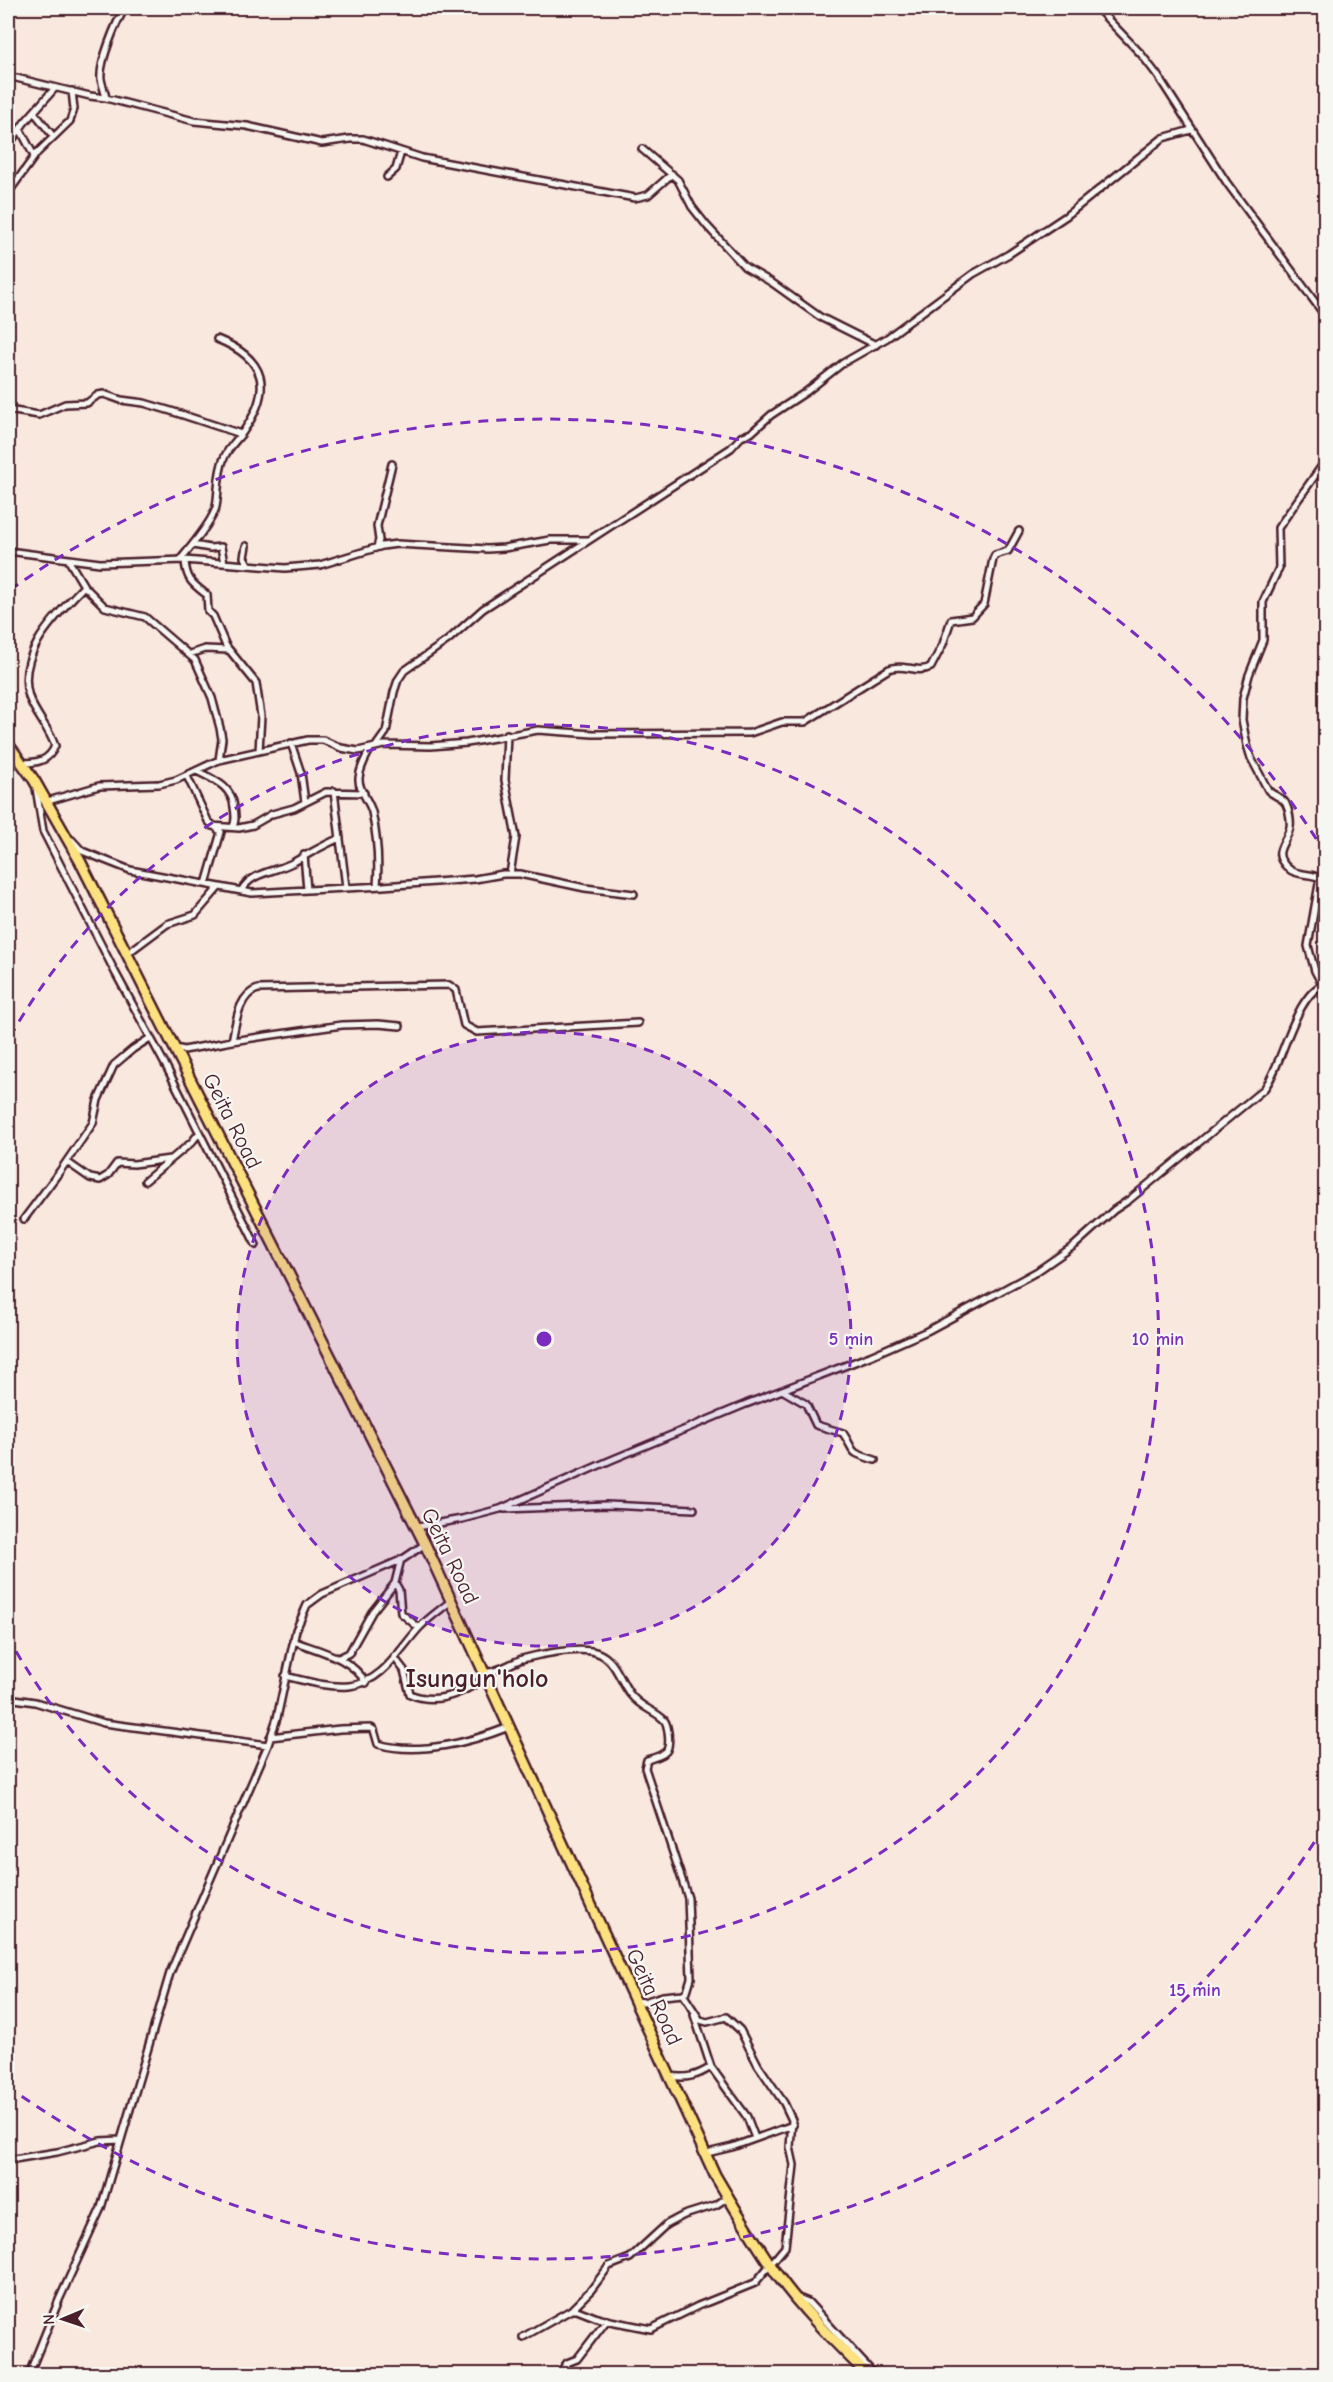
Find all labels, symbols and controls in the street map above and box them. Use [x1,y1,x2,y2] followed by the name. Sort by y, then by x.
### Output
[197,1069,267,1173] street label: Geita Road
[534,1329,554,1349] centre of rings
[829,1329,873,1350] text: 5 min
[1132,1329,1184,1350] text: 10 min
[416,1504,484,1608] street label: Geita Road
[405,1664,549,1694] district label: Isungun'holo
[620,1945,688,2049] street label: Geita Road
[1169,1980,1221,2001] text: 15 min
[33,2289,93,2349] north arrow
[40,2314,58,2325] text: N

